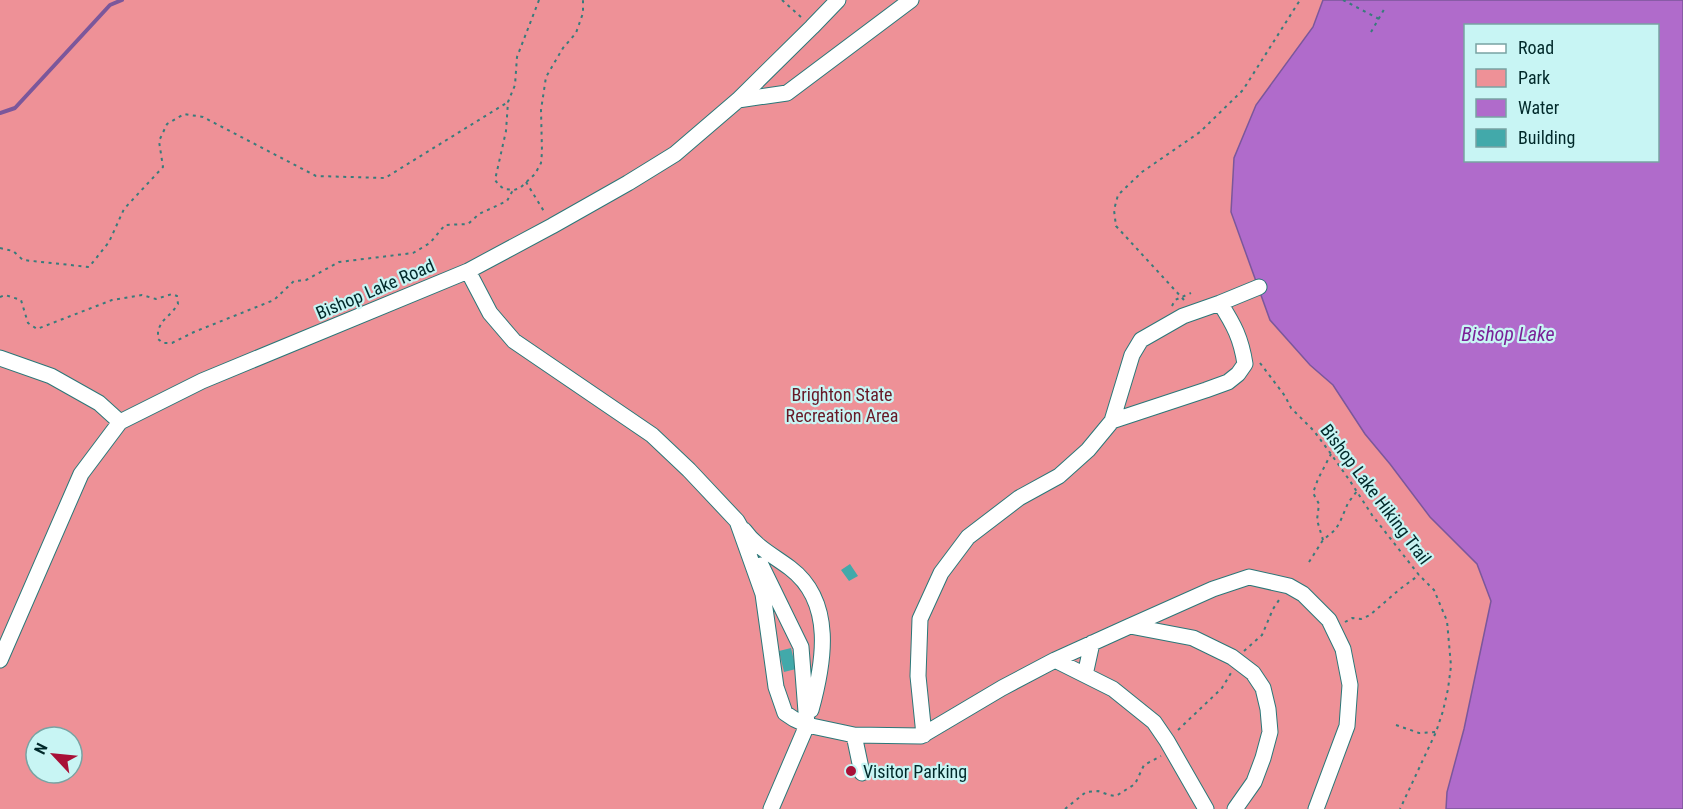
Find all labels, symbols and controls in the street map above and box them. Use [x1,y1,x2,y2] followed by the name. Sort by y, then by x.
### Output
[1464,24,1659,162] legend
[1518,37,1554,58] text: Road
[1518,67,1550,88] text: Park
[1518,97,1560,118] text: Water
[1518,127,1575,148] text: Building
[313,255,437,323] street label: Bishop Lake Road
[1461,322,1555,346] water label: Bishop Lake
[786,384,898,426] park label: Brighton State Recreation Area
[1316,420,1436,568] street label: Bishop Lake Hiking Trail
[24,725,84,785] north arrow
[30,740,52,757] text: N
[863,761,967,782] place label: Visitor Parking
[844,764,858,778] marker: Visitor Parking

